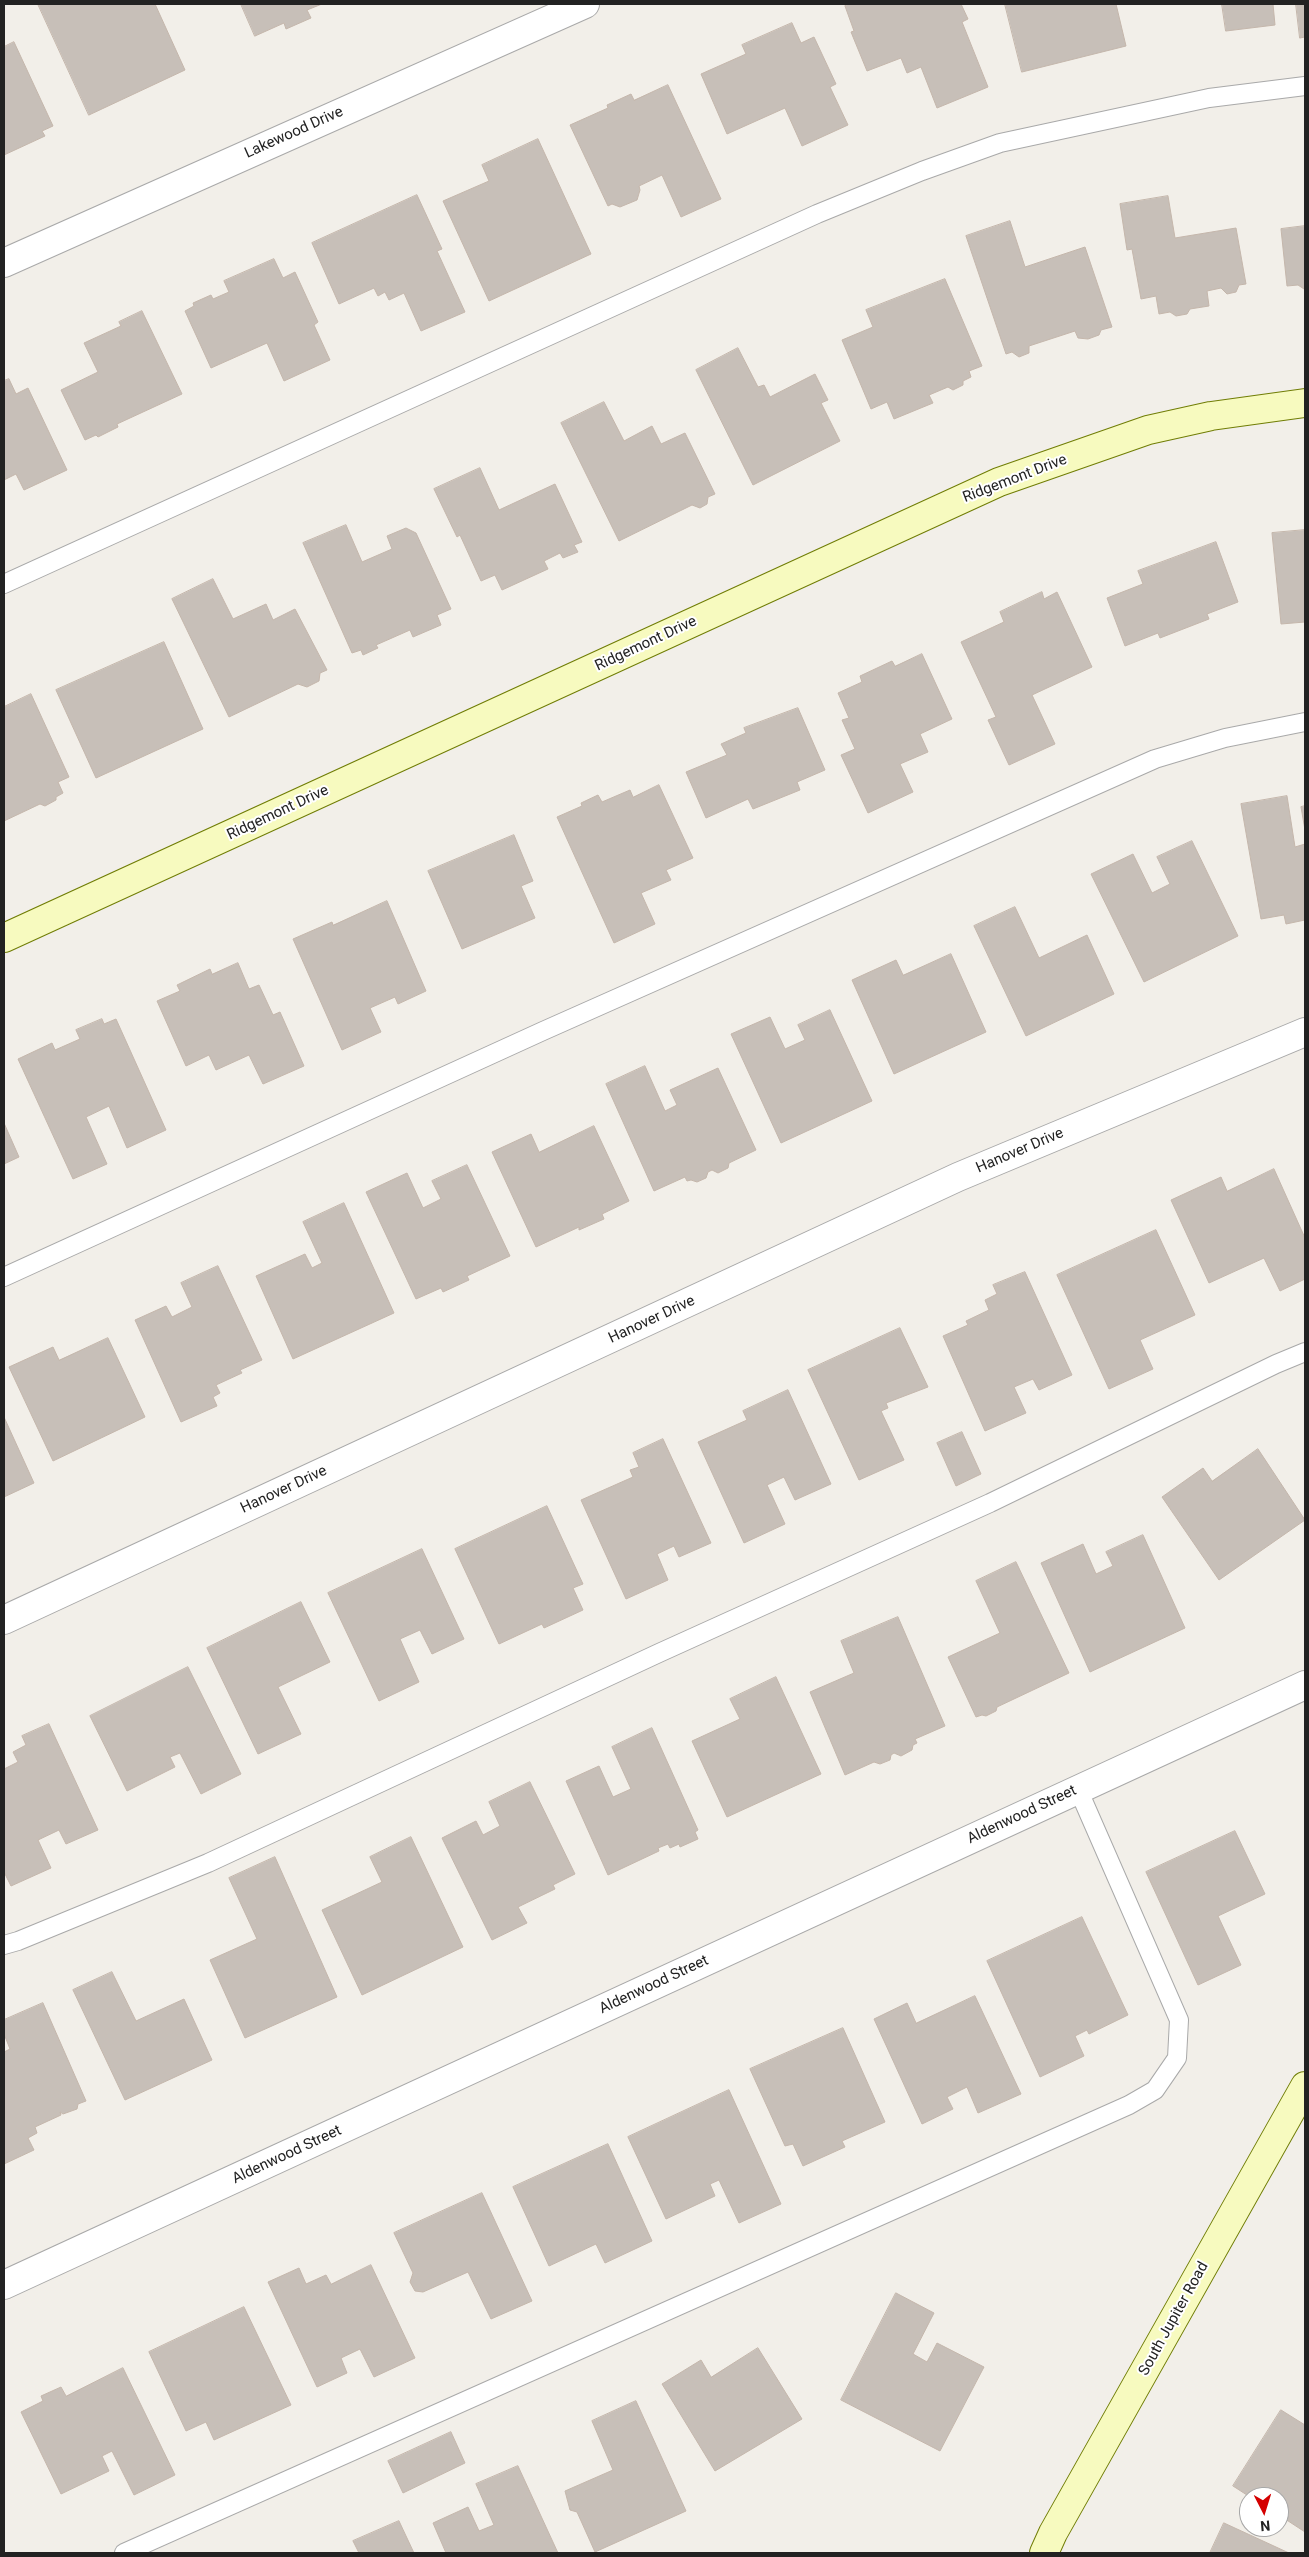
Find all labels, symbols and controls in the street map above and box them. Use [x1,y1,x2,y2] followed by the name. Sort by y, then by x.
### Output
[242,103,346,163] street label: Lakewood Drive
[960,451,1070,507] street label: Ridgemont Drive
[592,613,700,675] street label: Ridgemont Drive
[224,782,332,844] street label: Ridgemont Drive
[974,1125,1066,1177] street label: Hanover Drive
[606,1292,698,1348] street label: Hanover Drive
[238,1462,330,1518] street label: Hanover Drive
[965,1782,1079,1848] street label: Aldenwood Street
[597,1952,711,2018] street label: Aldenwood Street
[230,2122,344,2188] street label: Aldenwood Street
[1135,2259,1213,2379] street label: South Jupiter Road
[1239,2487,1289,2537] north arrow
[1260,2518,1271,2534] text: N

